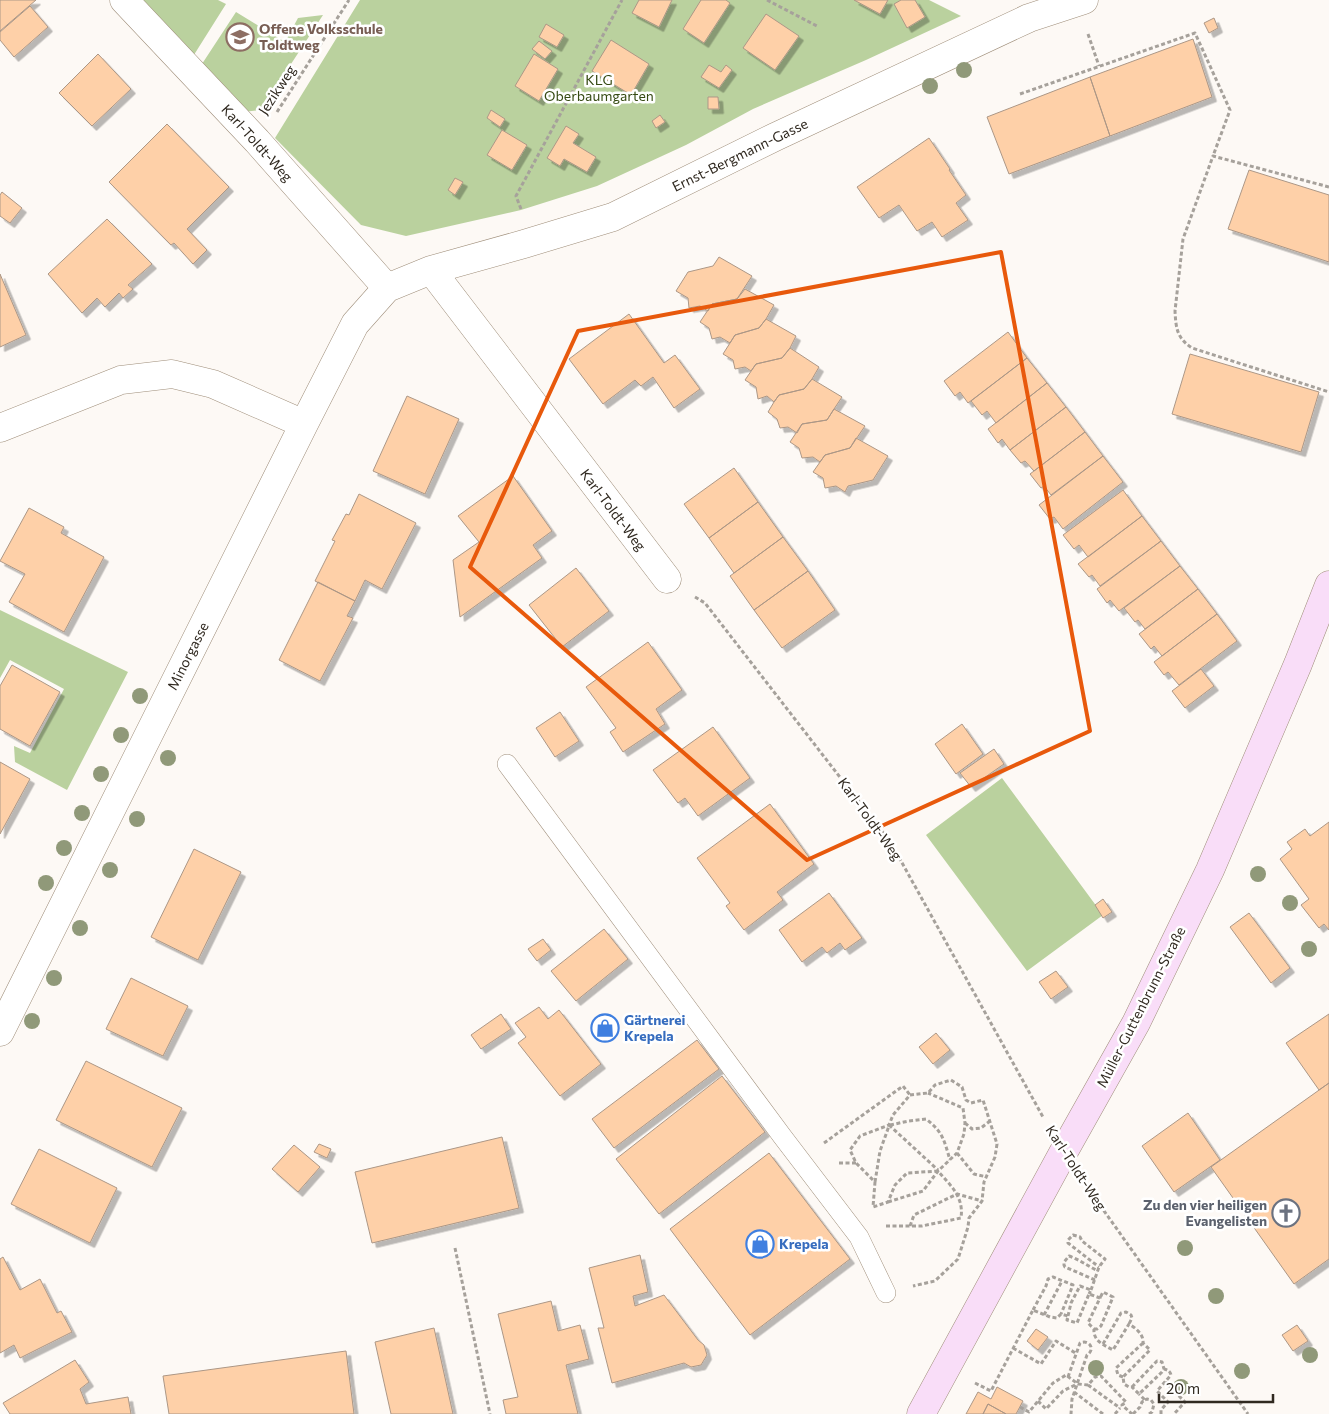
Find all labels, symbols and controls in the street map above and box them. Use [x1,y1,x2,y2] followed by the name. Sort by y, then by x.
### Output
[259,20,383,53] place label: Offene Volksschule Toldtweg
[225,22,255,52] school or university icon: Offene Volksschule Toldtweg
[254,61,299,118] street label: Jezikweg
[544,71,654,104] park label: KLG Oberbaumgarten
[218,101,297,185] street label: Karl-Toldt-Weg
[669,114,810,195] street label: Ernst-Bergmann-Gasse
[577,465,650,554] street label: Karl-Toldt-Weg
[163,619,212,693] street label: Minorgasse
[835,774,906,864] street label: Karl-Toldt-Weg
[1093,924,1189,1090] street label: Müller-Guttenbrunn-Straße
[624,1011,686,1044] place label: Gärtnerei Krepela
[590,1013,620,1043] shop icon: Gärtnerei Krepela
[1043,1122,1110,1214] street label: Karl-Toldt-Weg
[1143,1196,1267,1229] place label: Zu den vier heiligen Evangelisten
[1271,1198,1301,1228] church icon: Zu den vier heiligen Evangelisten
[745,1229,775,1259] shop icon: Krepela
[779,1235,829,1252] place label: Krepela
[1159,1372,1273,1404] scale bar
[1166,1379,1200,1397] text: 20 m

